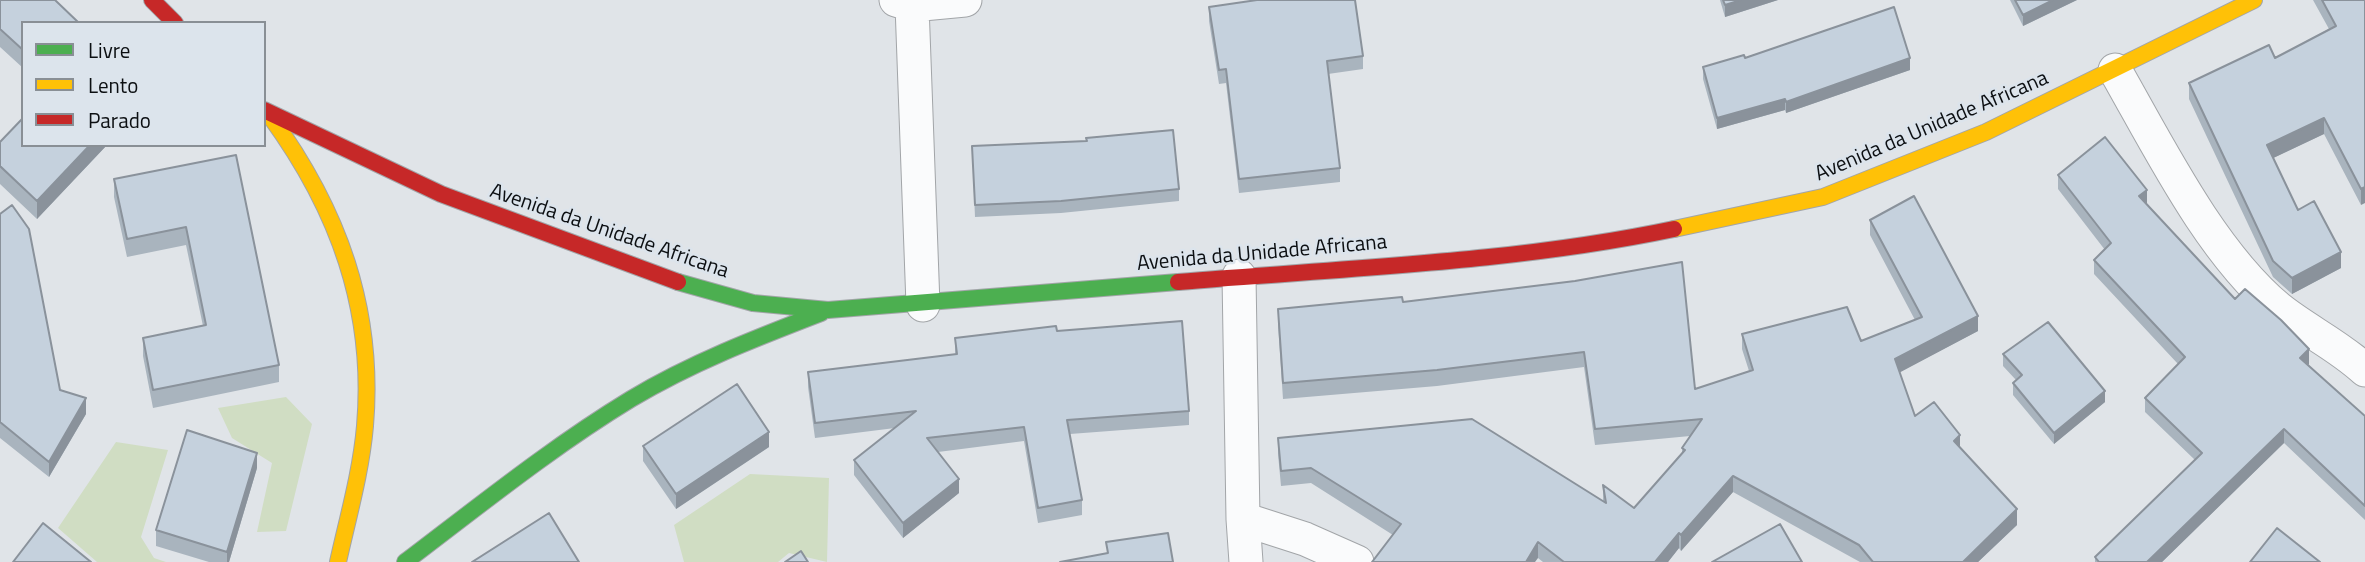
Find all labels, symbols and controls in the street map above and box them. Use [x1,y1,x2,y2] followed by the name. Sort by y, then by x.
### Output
[21,21,266,147] legend
[88,34,130,66] text: Livre
[1812,66,2052,188] street label: Avenida da Unidade Africana
[88,69,138,101] text: Lento
[88,104,151,136] text: Parado
[486,179,732,285] street label: Avenida da Unidade Africana
[1136,231,1388,277] street label: Avenida da Unidade Africana

